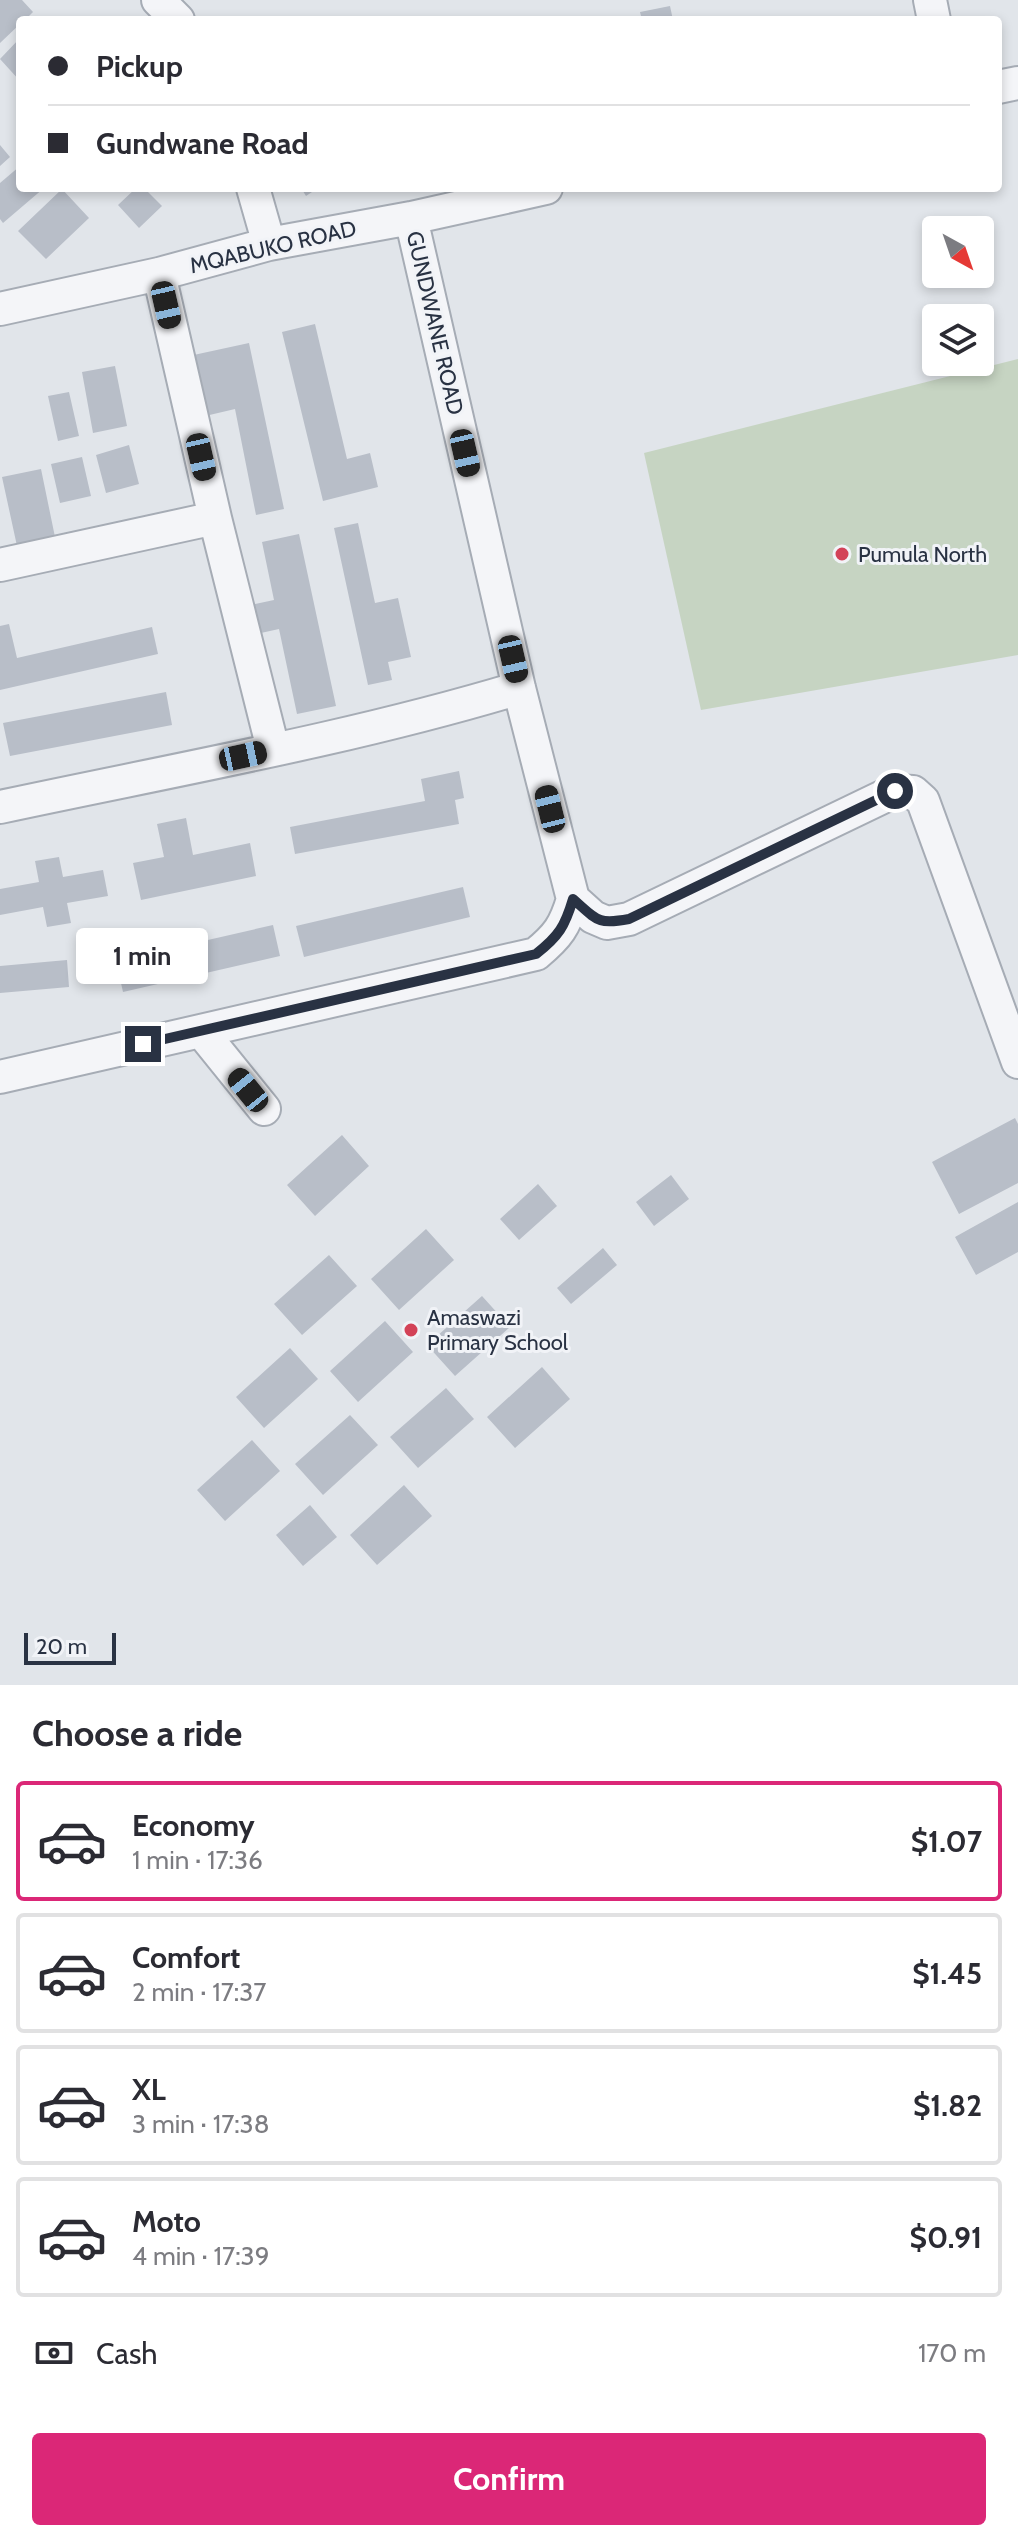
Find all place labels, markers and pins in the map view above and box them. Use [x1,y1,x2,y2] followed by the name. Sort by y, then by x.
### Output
[858,541,987,568] place label: Pumula North
[833,545,851,563] marker: Pumula North
[427,1304,569,1356] place label: Amaswazi Primary School
[402,1321,420,1339] marker: Amaswazi Primary School

